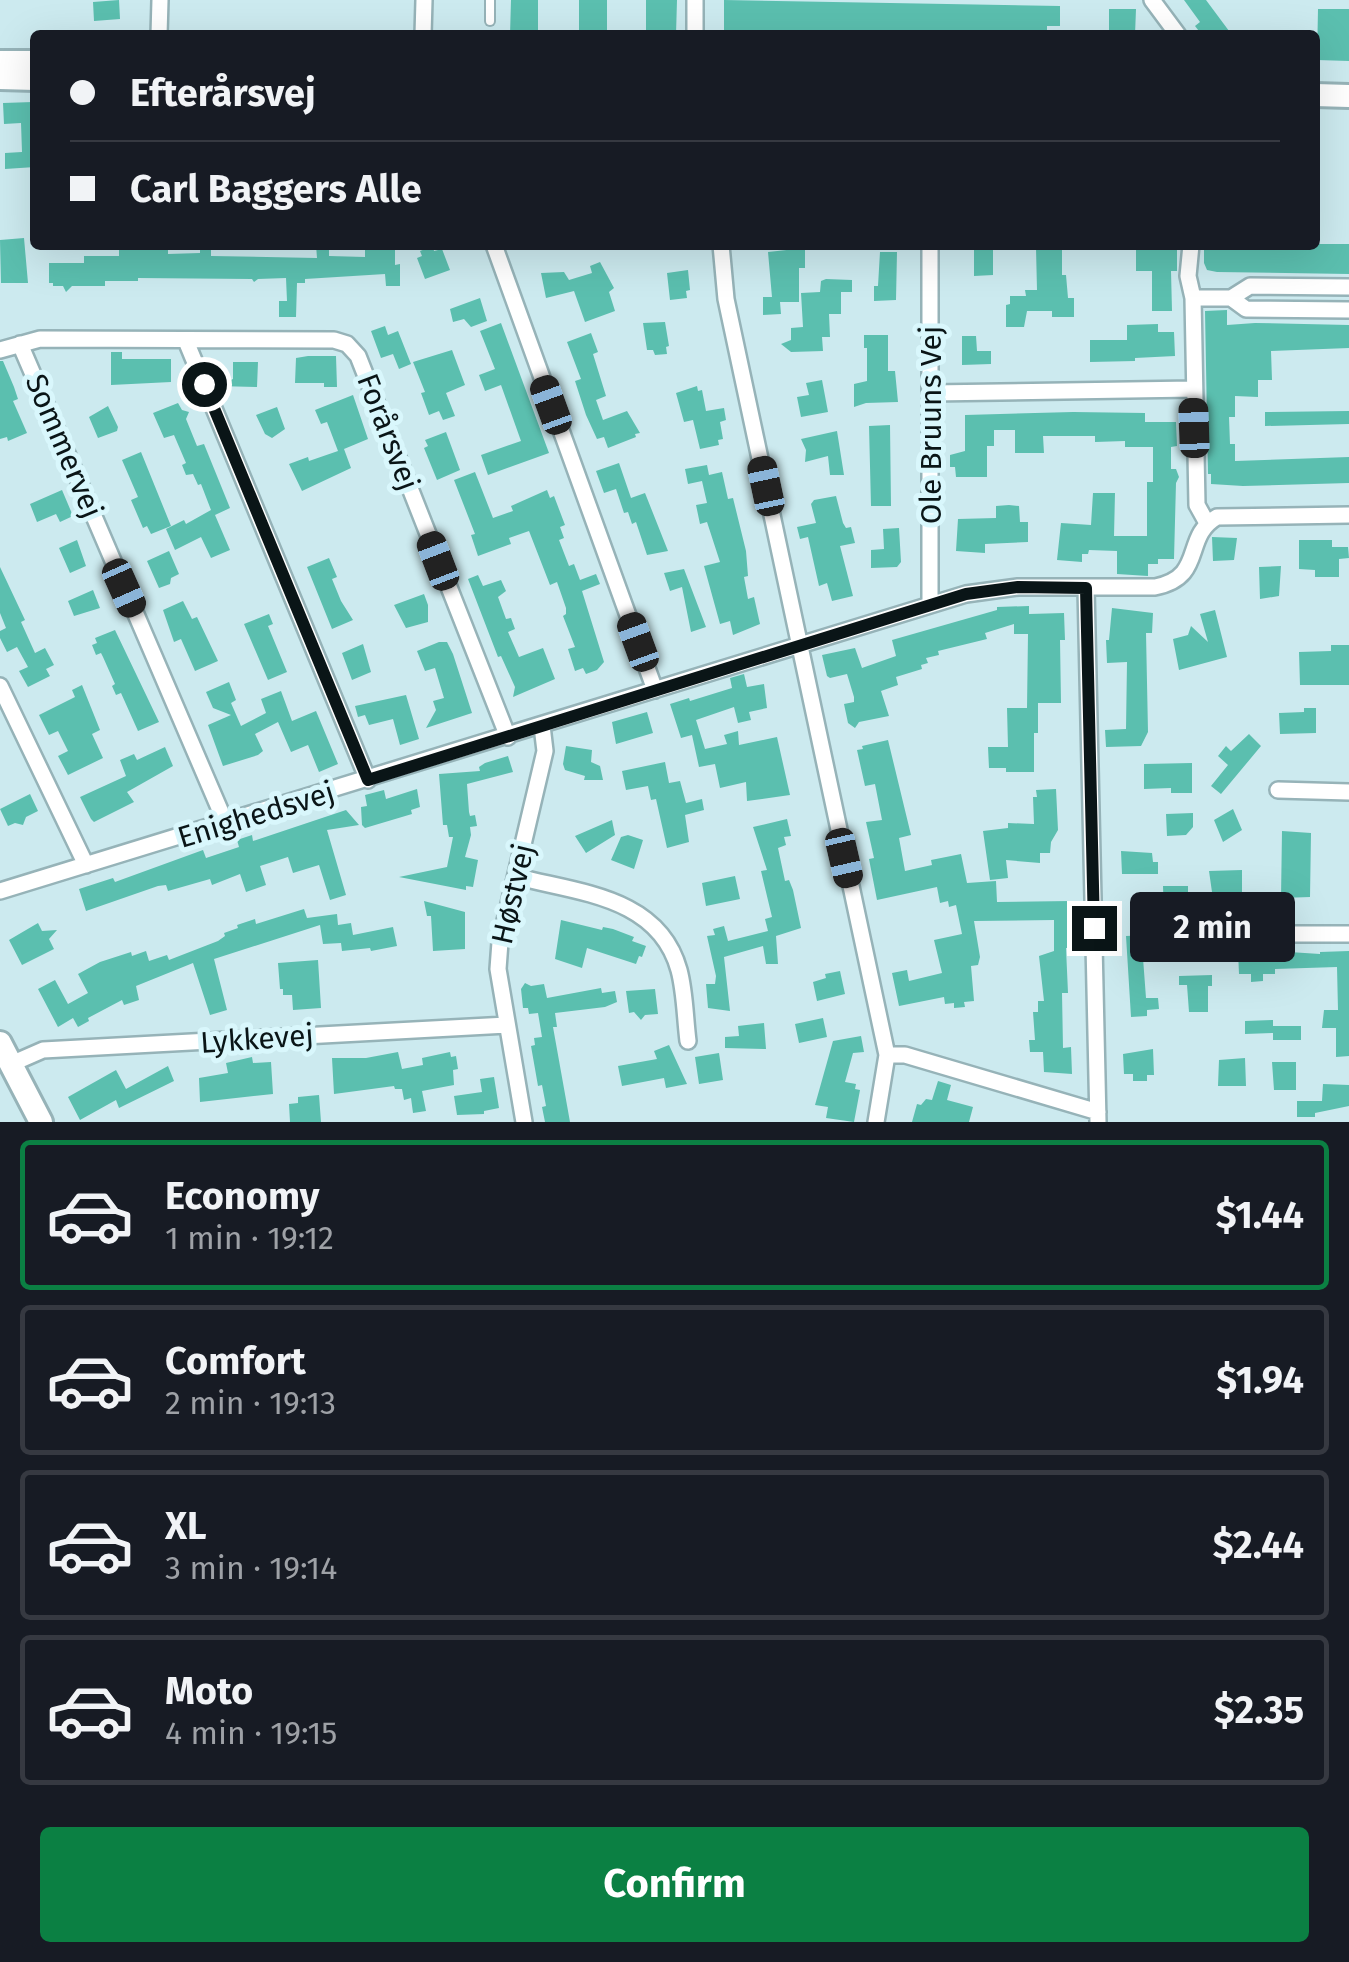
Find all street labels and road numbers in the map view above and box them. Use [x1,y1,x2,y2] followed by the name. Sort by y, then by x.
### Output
[913,326,949,524] street label: Ole Bruuns Vej
[18,369,110,523] street label: Sommervej
[349,369,427,495] street label: Forårsvej
[173,774,339,856] street label: Enighedsvej
[484,840,542,948] street label: Høstvej
[199,1017,315,1061] street label: Lykkevej

